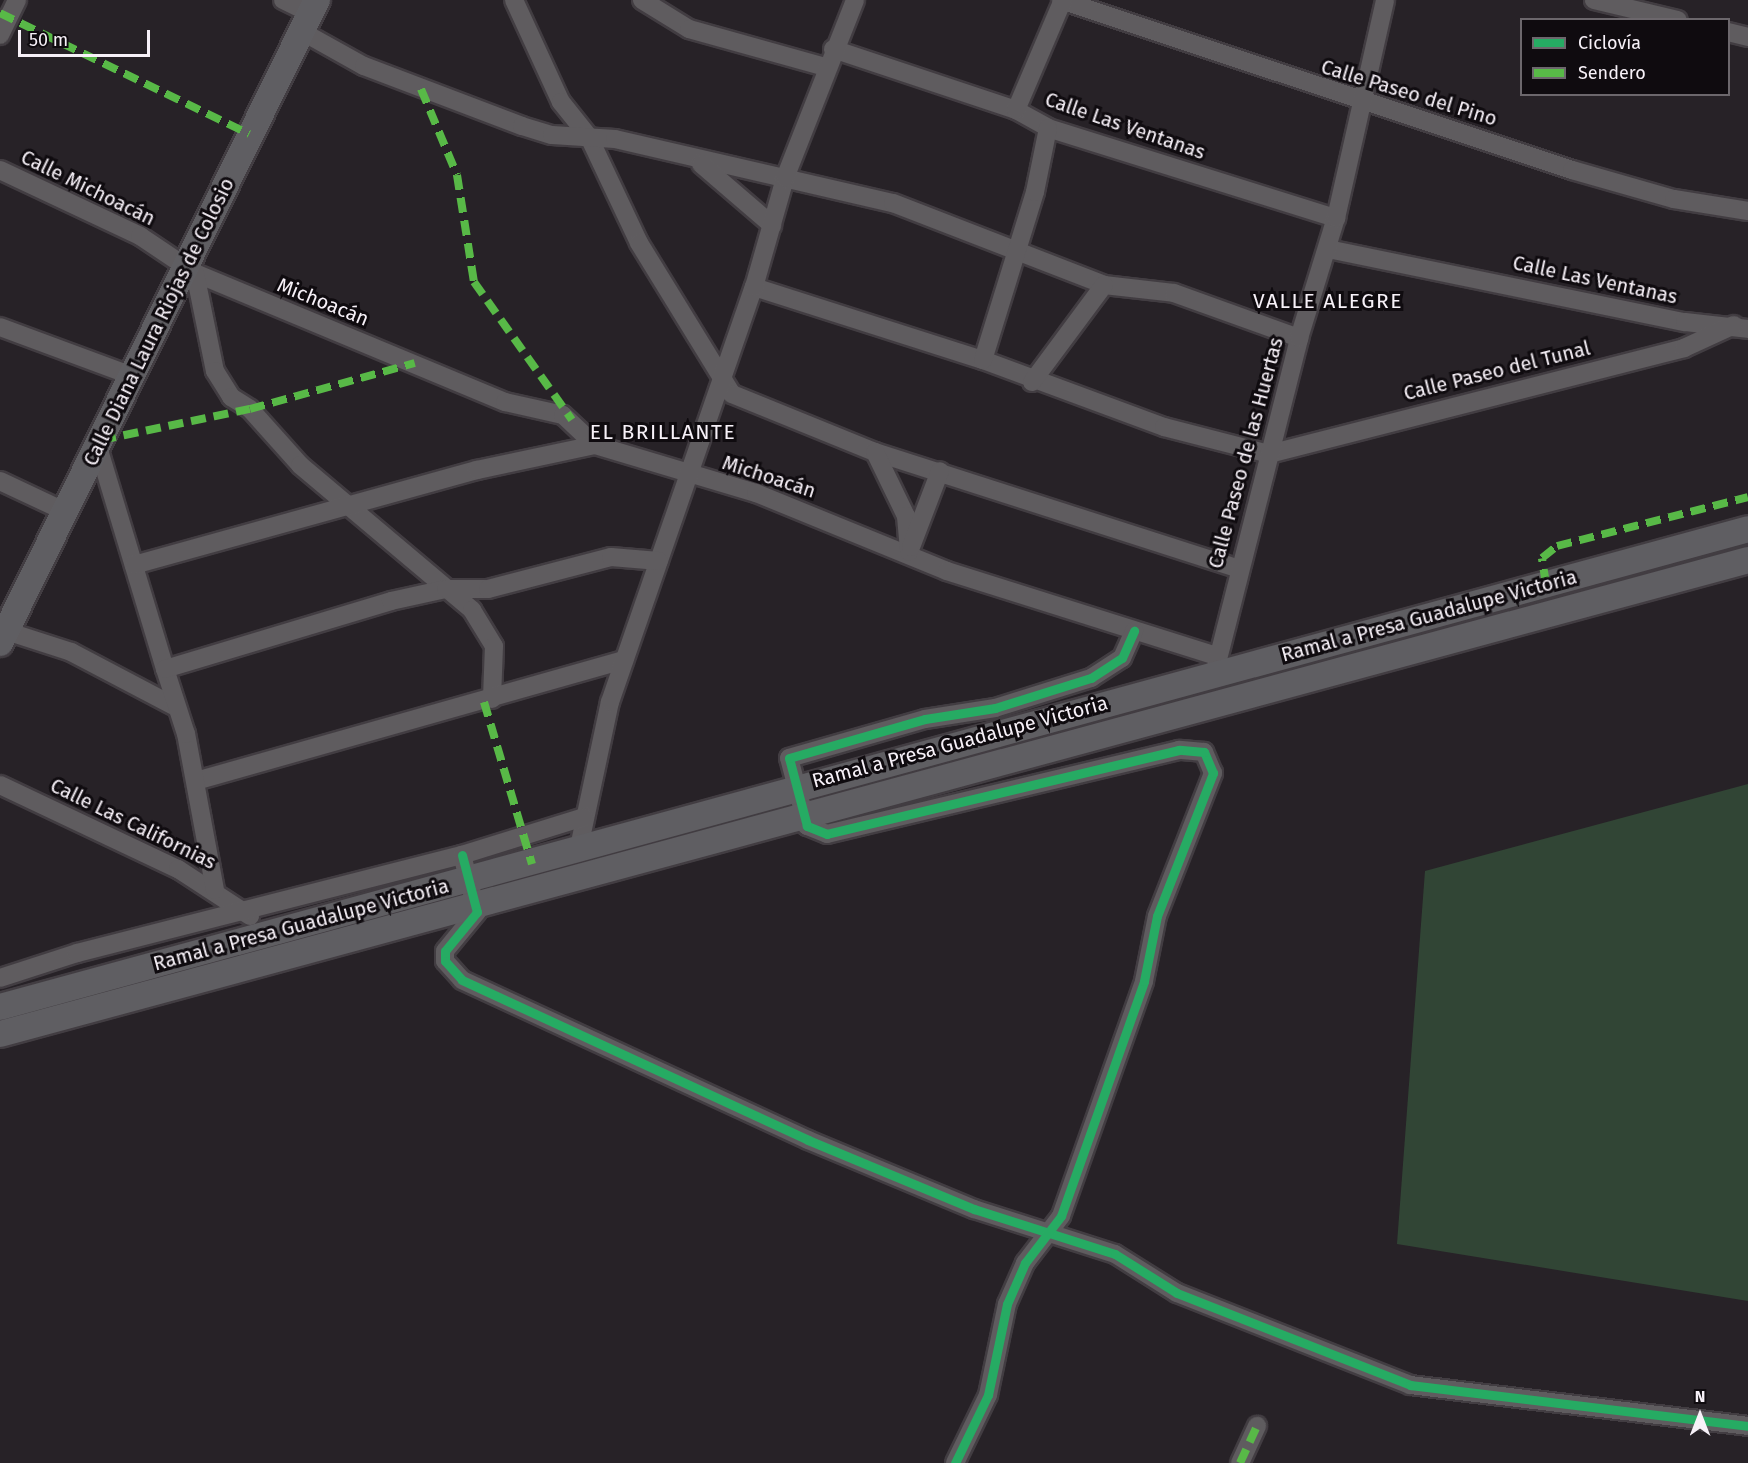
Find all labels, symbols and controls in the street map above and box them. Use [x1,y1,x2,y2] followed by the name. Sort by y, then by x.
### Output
[21,18,153,56] scale bar
[1520,18,1730,96] legend
[29,29,68,51] text: 50 m
[1578,32,1641,54] text: Ciclovía
[1318,55,1500,131] street label: Calle Paseo del Pino
[1578,62,1646,84] text: Sendero
[1042,87,1208,165] street label: Calle Las Ventanas
[17,145,159,231] street label: Calle Michoacán
[79,174,239,470] street label: Calle Diana Laura Riojas de Colosio
[1511,251,1679,309] street label: Calle Las Ventanas
[274,273,372,331] street label: Michoacán
[1253,288,1403,314] district label: VALLE ALEGRE
[1204,335,1288,571] street label: Calle Paseo de las Huertas
[1401,336,1593,406] street label: Calle Paseo del Tunal
[590,419,736,445] district label: EL BRILLANTE
[719,451,819,503] street label: Michoacán
[1279,565,1579,667] street label: Ramal a Presa Guadalupe Victoria
[810,691,1110,793] street label: Ramal a Presa Guadalupe Victoria
[46,774,220,874] street label: Calle Las Californias
[151,874,451,976] street label: Ramal a Presa Guadalupe Victoria
[1670,1385,1730,1445] north arrow
[1695,1387,1705,1406] text: N

